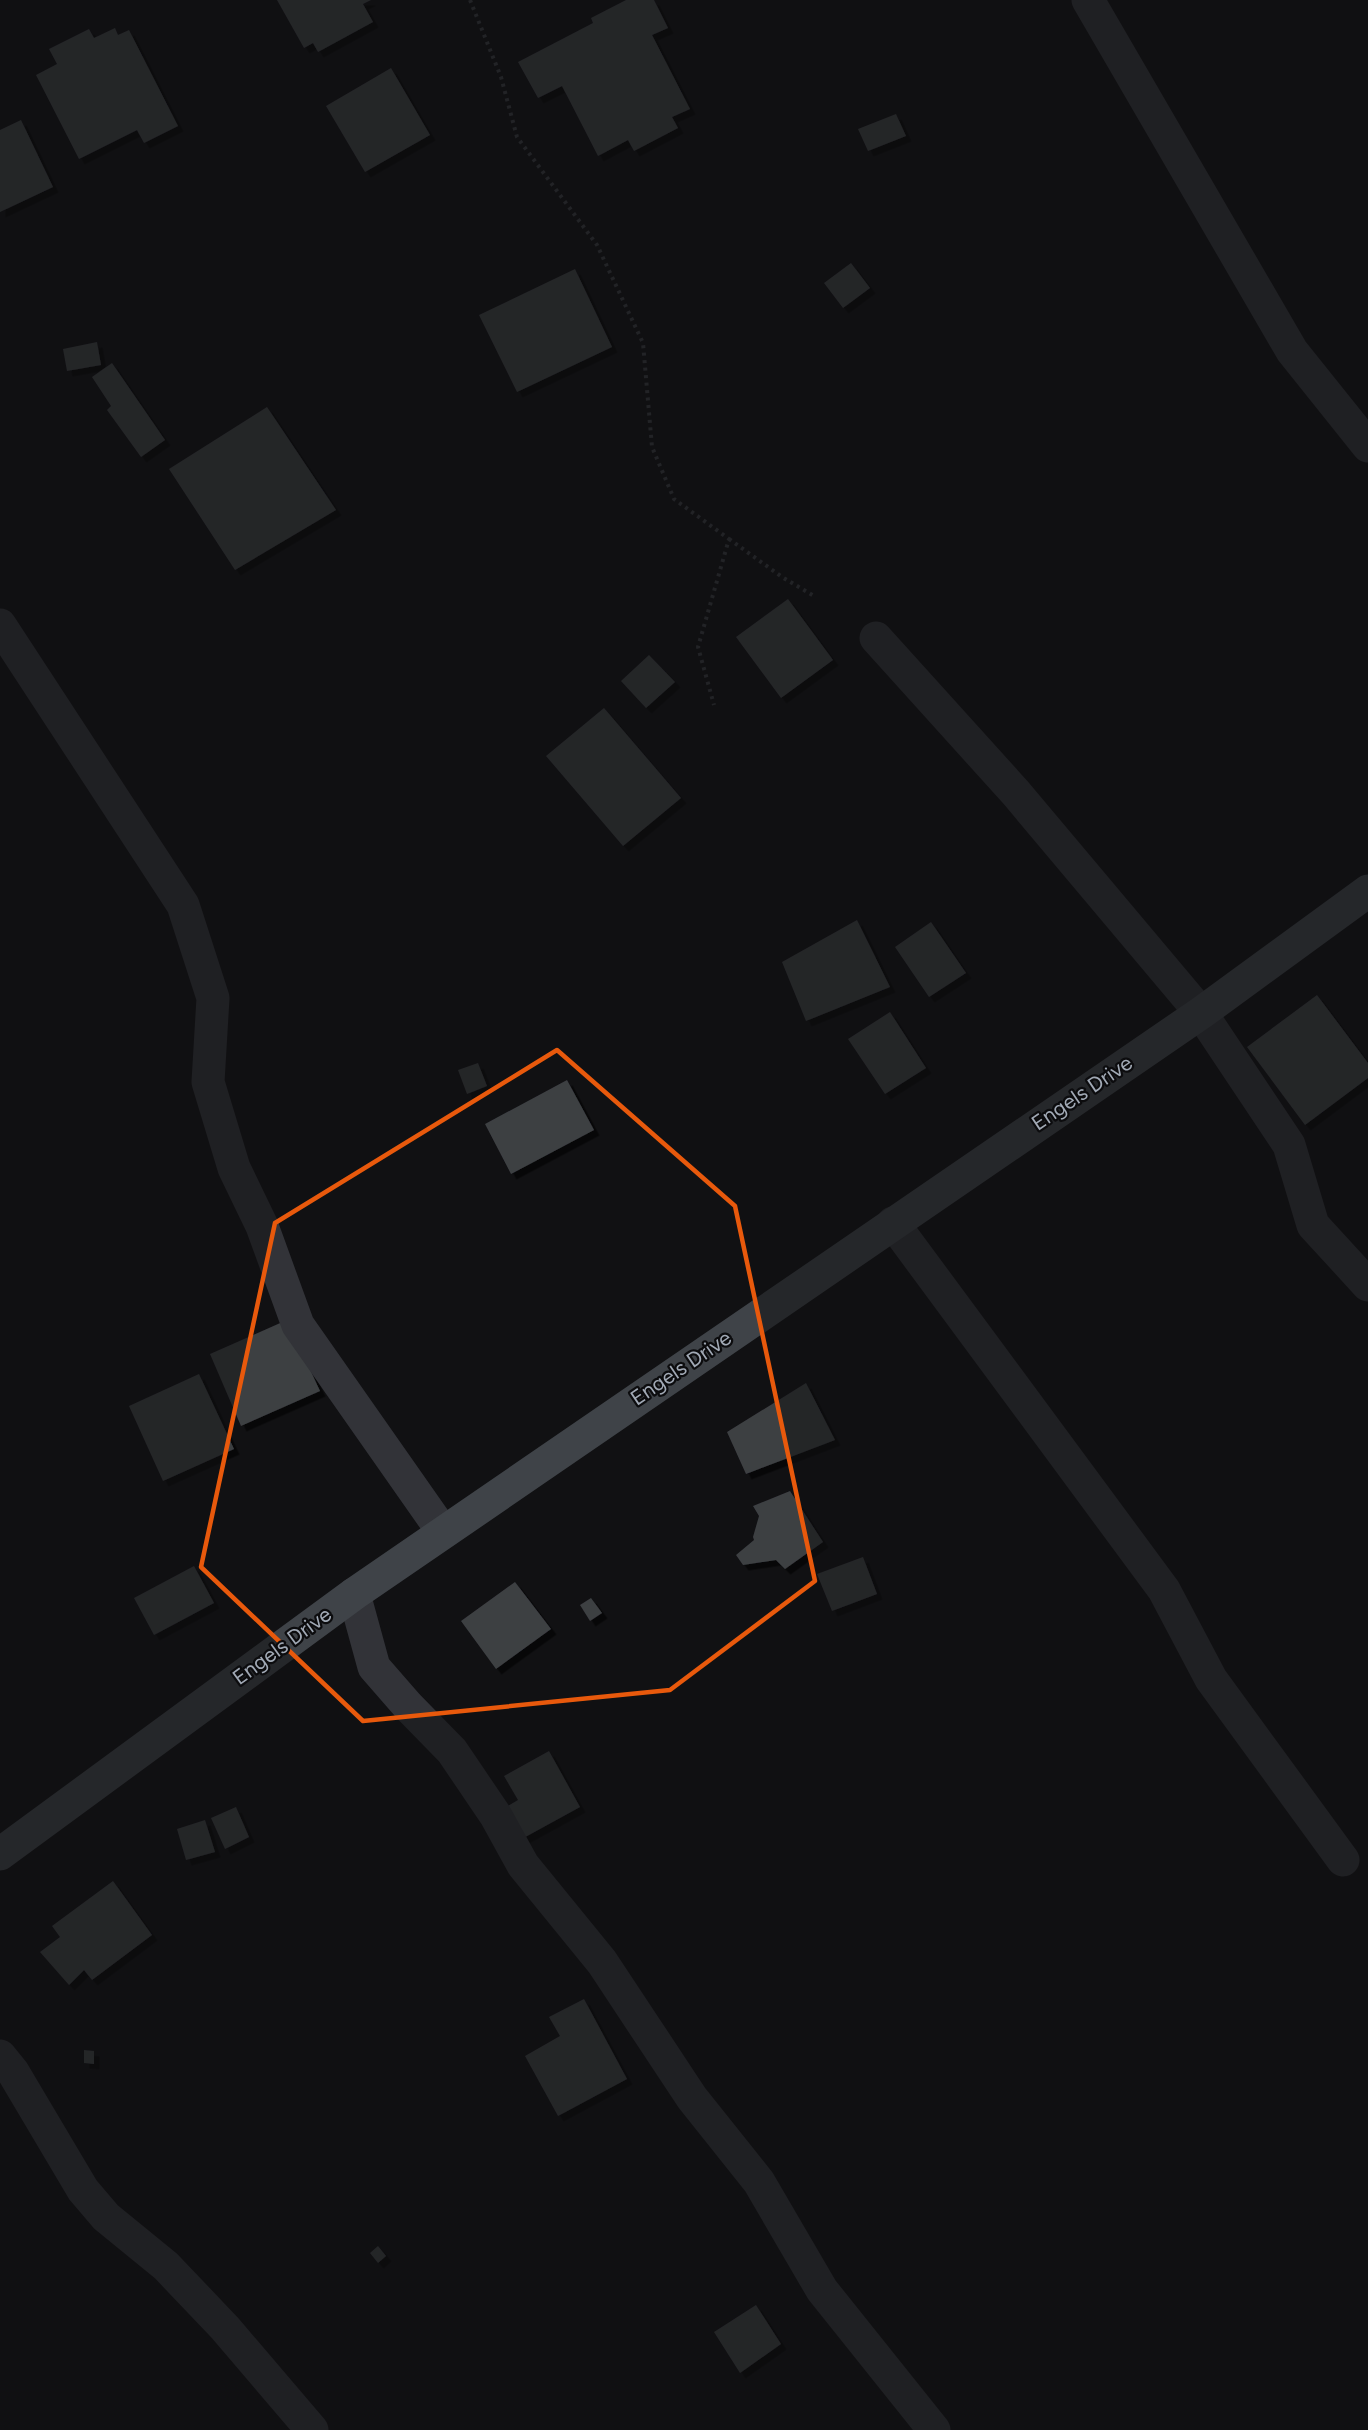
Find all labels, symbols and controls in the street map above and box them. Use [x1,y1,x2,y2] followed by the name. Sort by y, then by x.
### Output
[1027,1050,1137,1135] street label: Engels Drive
[626,1325,736,1410] street label: Engels Drive
[227,1601,336,1690] street label: Engels Drive

